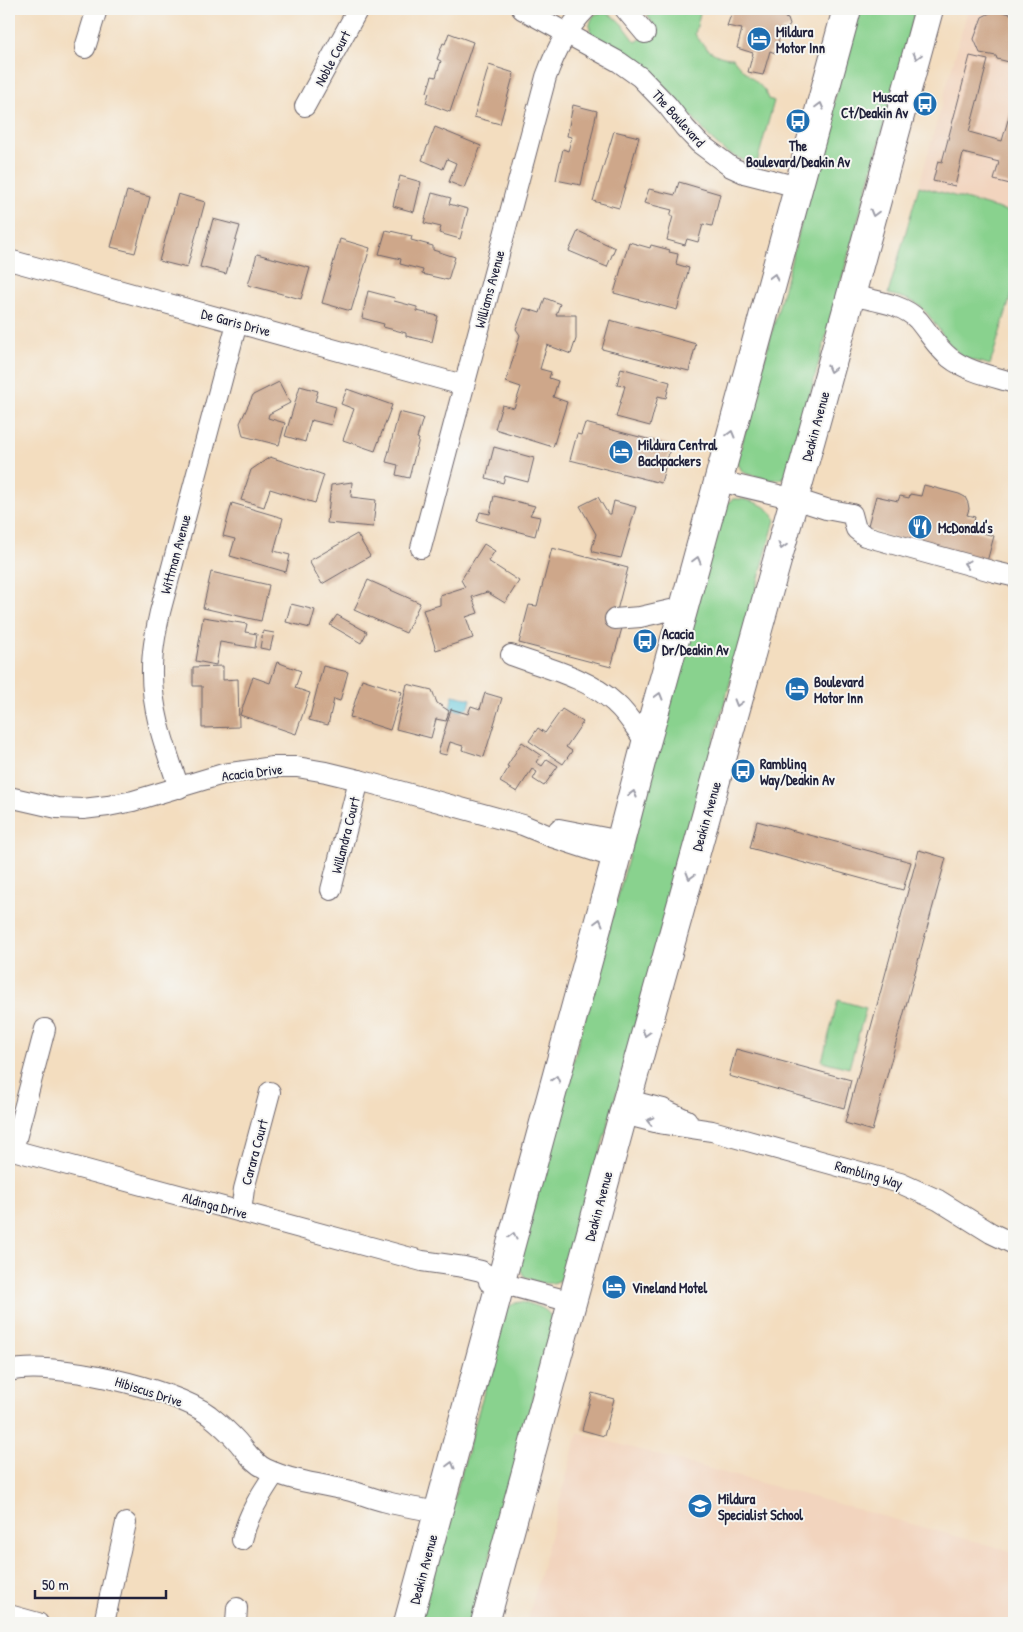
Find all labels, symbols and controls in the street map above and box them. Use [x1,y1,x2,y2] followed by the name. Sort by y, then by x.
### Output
[776,22,825,57] place label: Mildura Motor Inn
[746,26,772,52] hotel icon: Mildura Motor Inn
[309,27,355,89] street label: Noble Court
[912,51,922,59] one-way arrow
[648,85,710,151] street label: The Boulevard
[841,87,909,122] place label: Muscat Ct/Deakin Av
[912,91,938,117] bus stop icon: Muscat Ct/Deakin Av
[814,102,825,110] one-way arrow
[785,108,811,134] bus stop icon: The Boulevard/Deakin Av
[746,136,850,171] place label: The Boulevard/Deakin Av
[869,208,880,217] one-way arrow
[469,247,509,330] street label: Williams Avenue
[768,273,779,281] one-way arrow
[199,304,273,340] street label: De Garis Drive
[826,365,836,373] one-way arrow
[797,389,834,463] street label: Deakin Avenue
[725,429,736,438] one-way arrow
[638,435,718,472] place label: Mildura Central Backpackers
[608,439,634,465] hotel icon: Mildura Central Backpackers
[155,512,195,596] street label: Wittman Avenue
[907,514,933,540] restaurant icon: McDonald's
[938,518,993,537] place label: McDonald's
[777,542,787,550] one-way arrow
[691,555,702,564] one-way arrow
[964,560,972,570] one-way arrow
[662,624,729,659] place label: Acacia Dr/Deakin Av
[632,628,658,654] bus stop icon: Acacia Dr/Deakin Av
[814,672,864,707] place label: Boulevard Motor Inn
[784,676,810,702] hotel icon: Boulevard Motor Inn
[653,691,664,700] one-way arrow
[733,698,744,707] one-way arrow
[760,754,835,791] place label: Rambling Way/Deakin Av
[730,758,756,784] bus stop icon: Rambling Way/Deakin Av
[220,759,284,785] street label: Acacia Drive
[687,779,725,853] street label: Deakin Avenue
[627,790,638,799] one-way arrow
[326,795,364,875] street label: Willandra Court
[685,871,695,880] one-way arrow
[593,918,604,927] one-way arrow
[641,1028,652,1037] one-way arrow
[550,1075,561,1084] one-way arrow
[646,1116,655,1127] one-way arrow
[236,1117,272,1187] street label: Carara Court
[833,1155,905,1194] street label: Rambling Way
[580,1169,617,1243] street label: Deakin Avenue
[180,1187,250,1224] street label: Aldinga Drive
[507,1232,518,1240] one-way arrow
[601,1274,627,1300] hotel icon: Vineland Motel
[632,1278,707,1297] place label: Vineland Motel
[113,1371,186,1411] street label: Hibiscus Drive
[446,1462,456,1470] one-way arrow
[718,1489,803,1526] place label: Mildura Specialist School
[687,1493,713,1519] school or university icon: Mildura Specialist School
[405,1532,442,1606] street label: Deakin Avenue
[35,1567,166,1599] scale bar
[42,1574,69,1595] text: 50 m

